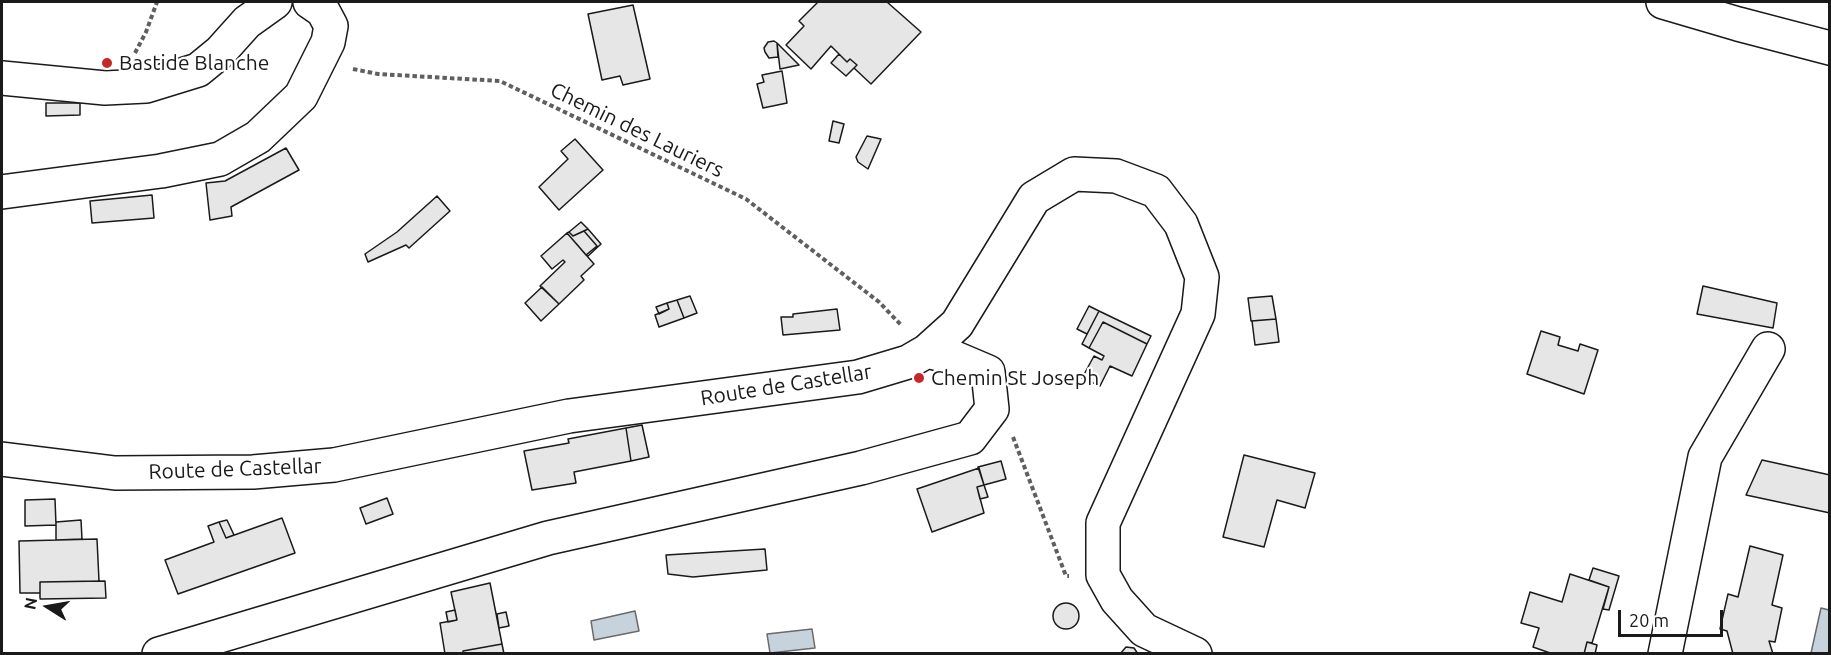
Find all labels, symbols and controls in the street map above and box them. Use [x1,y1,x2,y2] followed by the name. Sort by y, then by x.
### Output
[119,50,269,76] place label: Bastide Blanche
[100,56,114,70] marker: Bastide Blanche
[546,77,728,183] street label: Chemin des Lauriers
[699,359,873,411] street label: Route de Castellar
[931,365,1099,391] place label: Chemin St Joseph
[912,371,926,385] marker: Chemin St Joseph
[148,453,322,485] street label: Route de Castellar
[18,577,78,637] north arrow
[20,596,40,611] text: N
[1621,598,1726,636] scale bar
[1629,610,1669,630] text: 20 m

